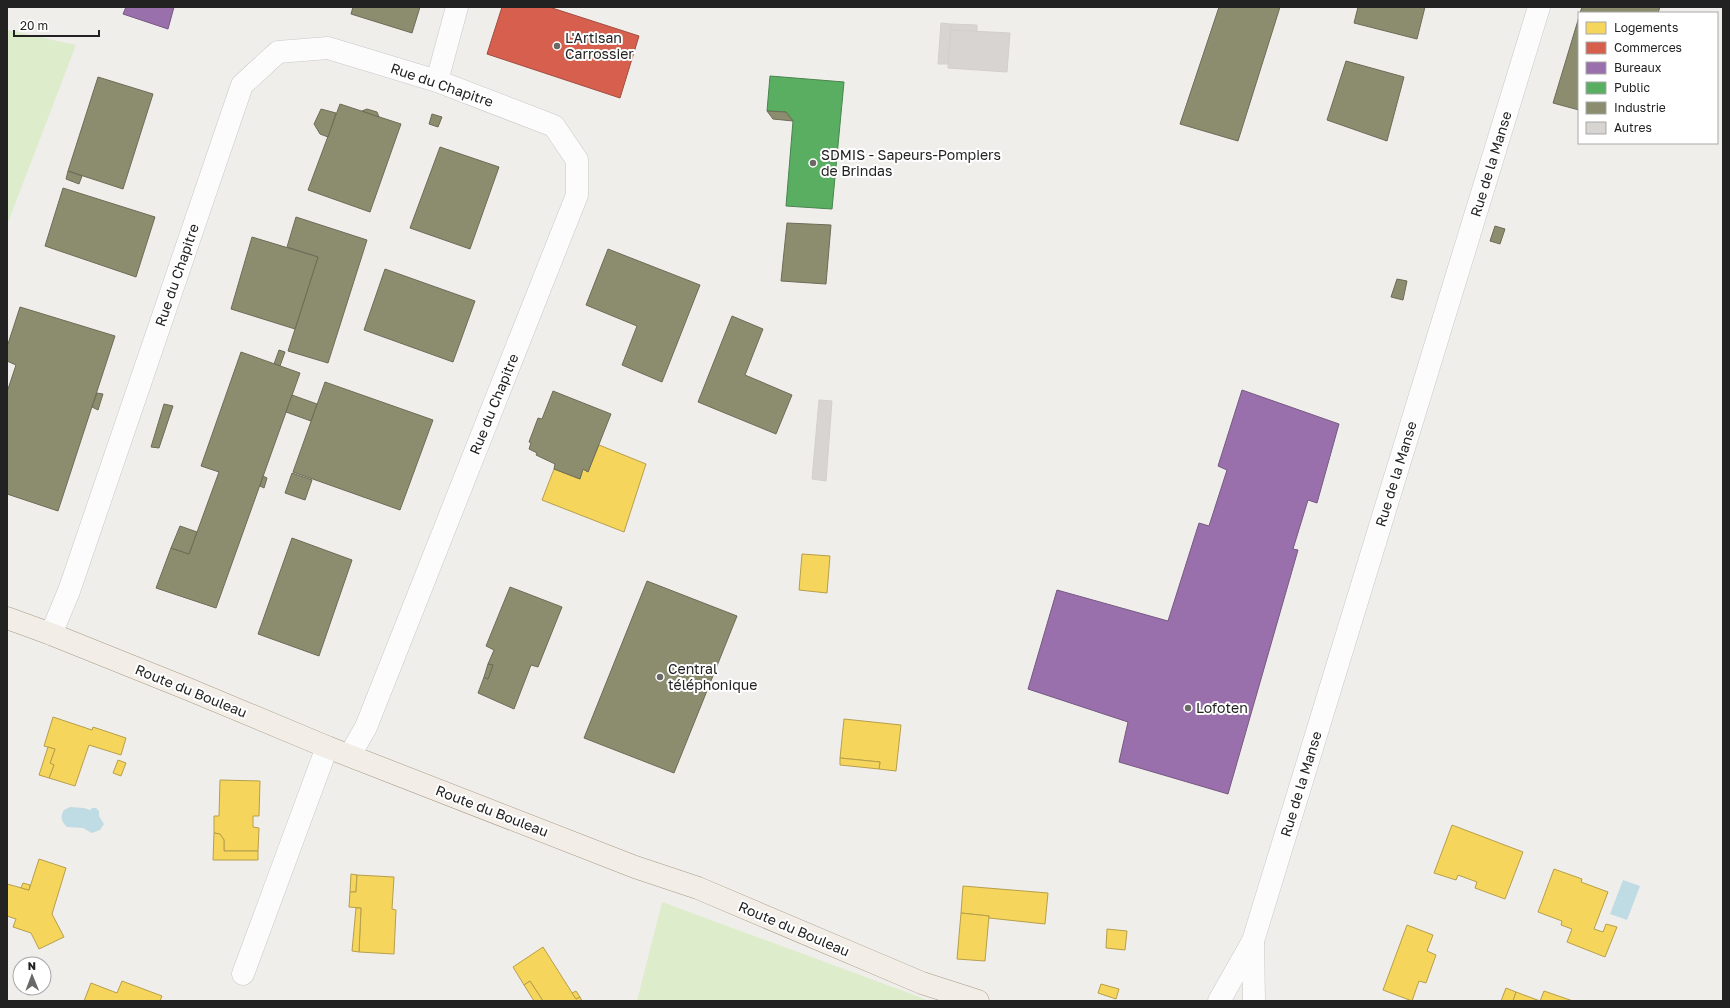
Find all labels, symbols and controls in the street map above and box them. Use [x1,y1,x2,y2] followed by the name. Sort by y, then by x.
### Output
[14,12,99,38] scale bar
[1578,12,1718,144] legend
[20,18,48,33] text: 20 m
[1614,20,1678,35] text: Logements
[565,29,634,62] place label: L'Artisan Carrossier
[1614,40,1682,55] text: Commerces
[552,41,562,51] marker: L'Artisan Carrossier
[389,59,496,110] street label: Rue du Chapitre
[1614,60,1662,75] text: Bureaux
[1614,80,1651,95] text: Public
[1614,100,1666,115] text: Industrie
[1466,109,1515,219] street label: Rue de la Manse
[1614,120,1652,135] text: Autres
[821,146,1001,179] place label: SDMIS - Sapeurs-Pompiers de Brindas
[808,158,818,168] marker: SDMIS - Sapeurs-Pompiers de Brindas
[151,221,202,328] street label: Rue du Chapitre
[466,351,522,457] street label: Rue du Chapitre
[1371,419,1420,529] street label: Rue de la Manse
[133,660,250,721] street label: Route du Bouleau
[668,660,757,693] place label: Central téléphonique
[655,672,665,682] marker: Central téléphonique
[1196,699,1248,716] place label: Lofoten
[1183,703,1193,713] marker: Lofoten
[1276,729,1325,839] street label: Rue de la Manse
[434,781,551,840] street label: Route du Bouleau
[736,897,852,960] street label: Route du Bouleau
[12,956,52,996] north arrow
[28,959,36,972] text: N

